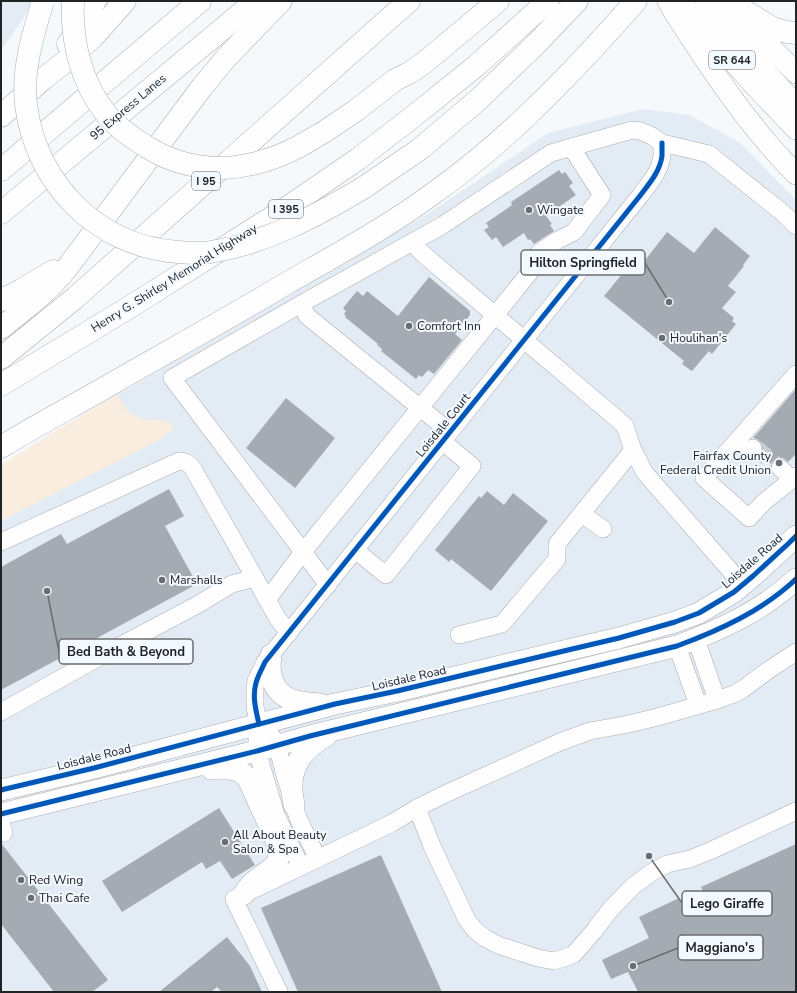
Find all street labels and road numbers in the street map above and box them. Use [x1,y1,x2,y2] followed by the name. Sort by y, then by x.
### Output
[709,51,755,69] road number: SR 644
[87,70,170,144] street label: 95 Express Lanes
[192,172,220,190] road number: I 95
[269,200,303,218] road number: I 395
[88,220,261,336] street label: Henry G. Shirley Memorial Highway
[412,389,474,460] street label: Loisdale Court
[718,530,786,592] street label: Loisdale Road
[370,662,448,694] street label: Loisdale Road
[55,740,133,774] street label: Loisdale Road

